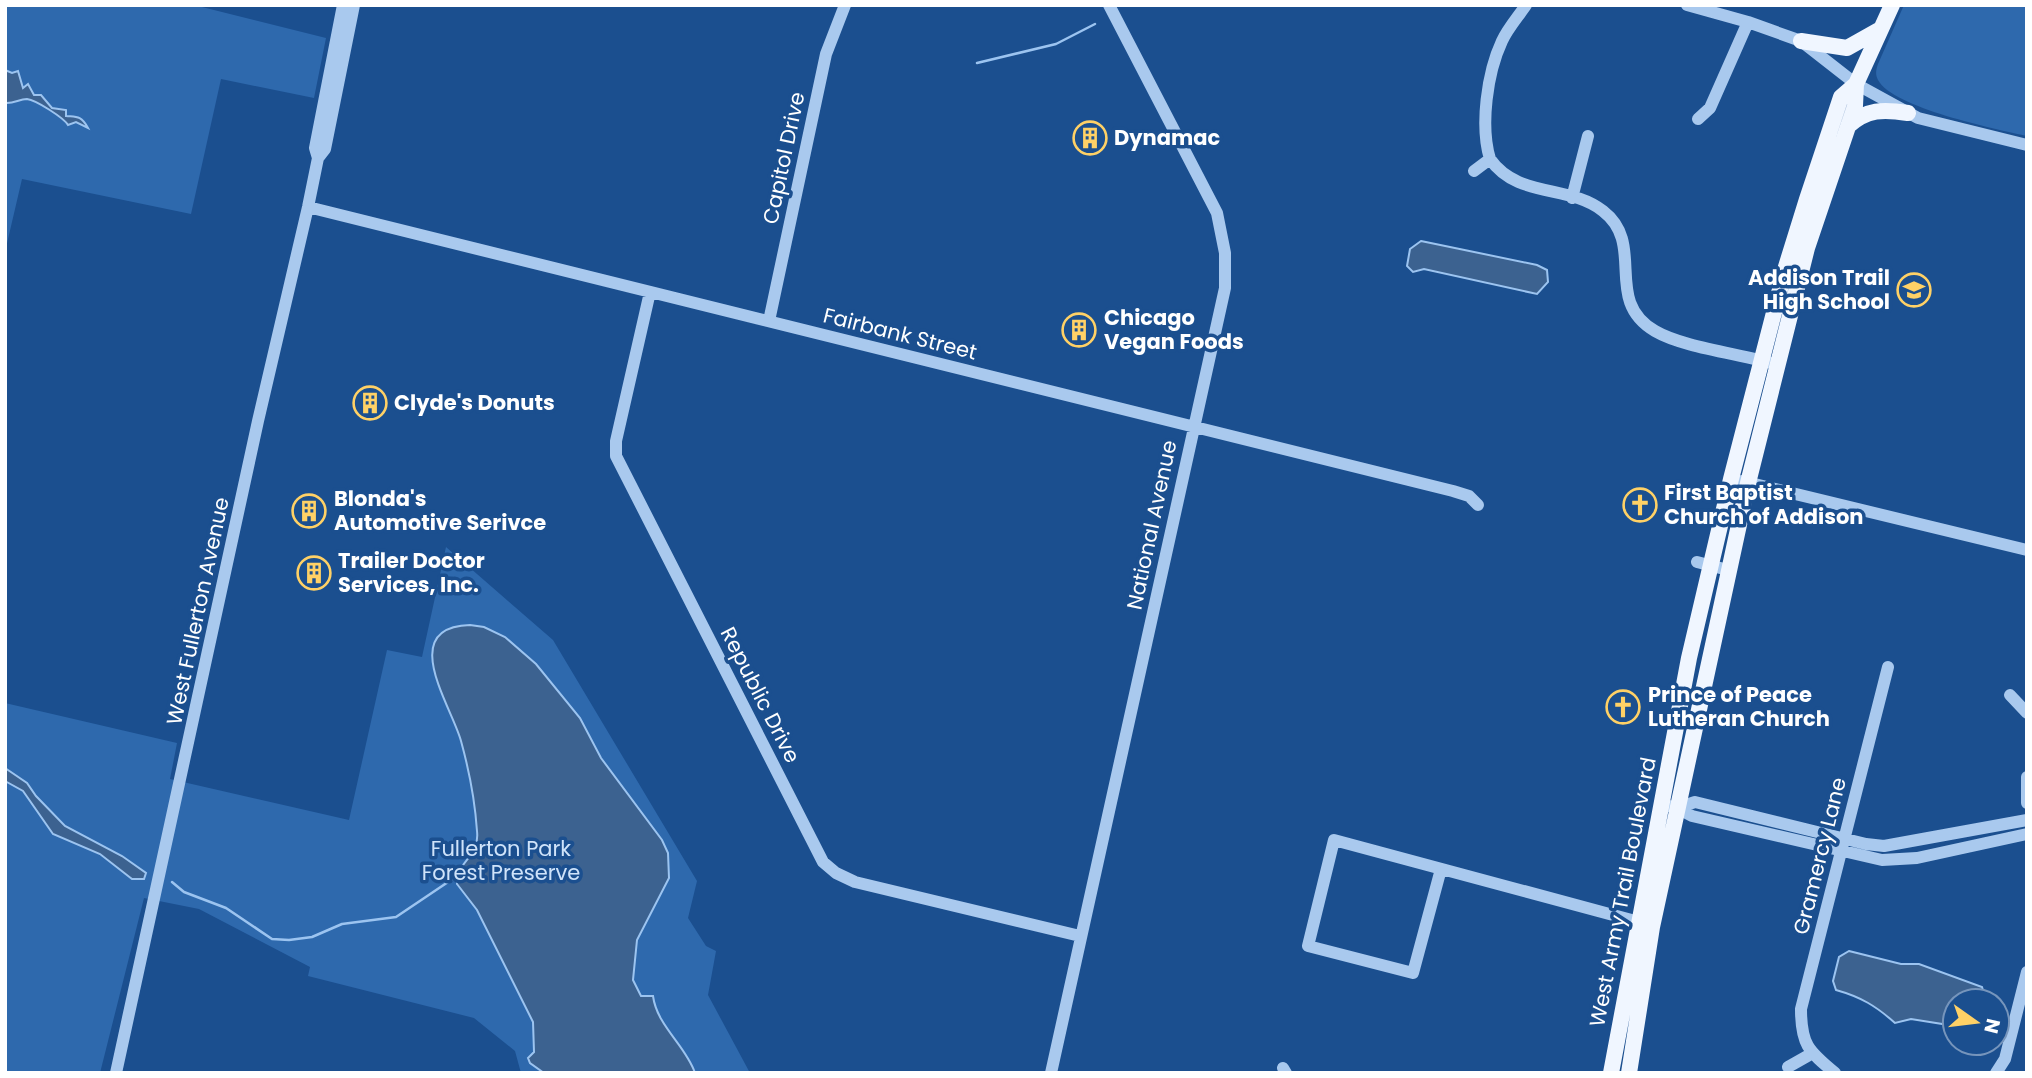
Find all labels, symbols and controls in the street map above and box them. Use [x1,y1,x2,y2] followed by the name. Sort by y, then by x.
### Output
[755,89,812,227] street label: Capitol Drive
[1071,119,1109,157] building icon: Dynamac
[1114,123,1220,152] place label: Dynamac
[1748,263,1890,316] place label: Addison Trail High School
[1895,271,1933,309] school or university icon: Addison Trail High School
[820,300,980,367] street label: Fairbank Street
[1104,303,1244,356] place label: Chicago Vegan Foods
[1060,311,1098,349] building icon: Chicago Vegan Foods
[351,384,389,422] building icon: Clyde's Donuts
[394,388,555,417] place label: Clyde's Donuts
[1119,438,1184,612] street label: National Avenue
[1664,478,1863,531] place label: First Baptist Church of Addison
[334,484,546,537] place label: Blonda's Automotive Serivce
[1621,486,1659,524] church icon: First Baptist Church of Addison
[290,492,328,530] building icon: Blonda's Automotive Serivce
[159,494,236,727] street label: West Fullerton Avenue
[338,546,485,599] place label: Trailer Doctor Services, Inc.
[295,554,333,592] building icon: Trailer Doctor Services, Inc.
[714,622,807,768] street label: Republic Drive
[1648,680,1830,733] place label: Prince of Peace Lutheran Church
[1604,688,1642,726] church icon: Prince of Peace Lutheran Church
[1582,755,1663,1029] street label: West Army Trail Boulevard
[1786,774,1853,937] street label: Gramercy Lane
[422,834,580,887] park label: Fullerton Park Forest Preserve
[1941,987,2011,1057] north arrow
[1977,1016,2007,1036] text: N

